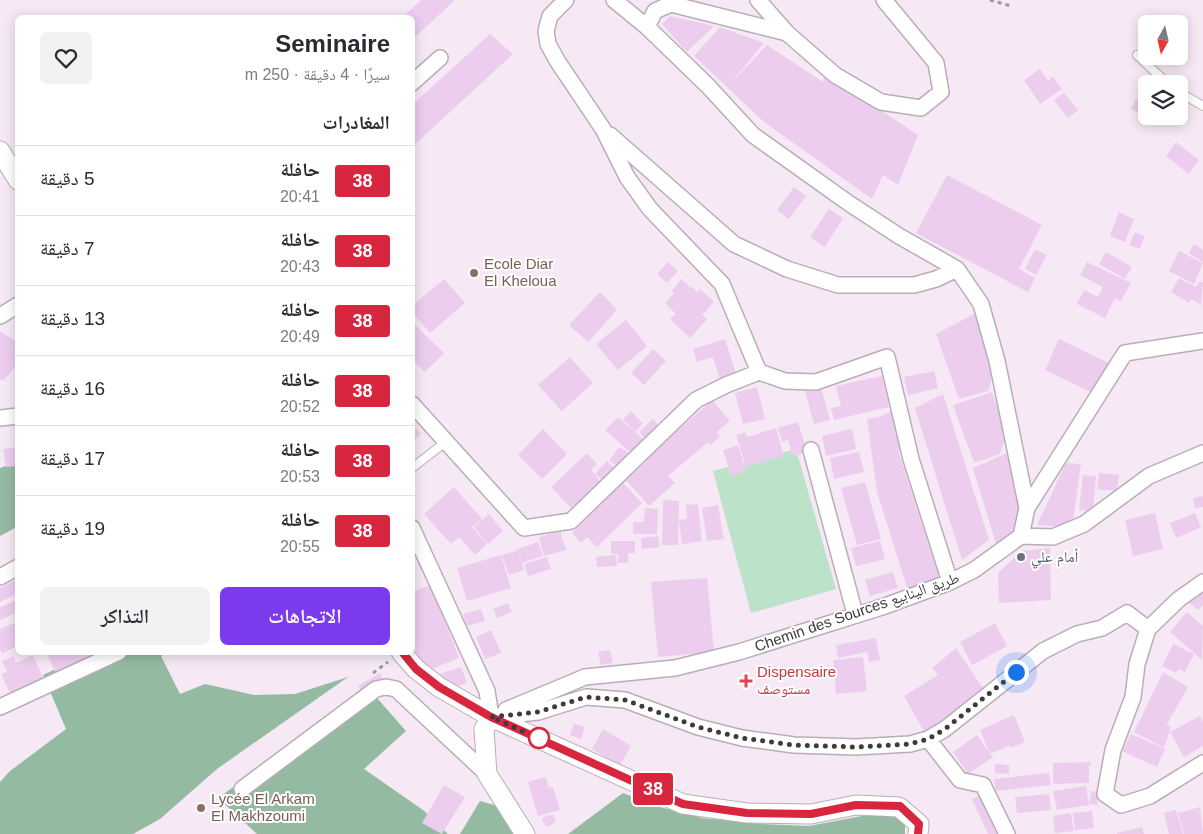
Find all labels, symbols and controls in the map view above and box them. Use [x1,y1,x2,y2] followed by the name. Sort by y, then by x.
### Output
[1138,15,1188,65] north arrow
[1138,15,1188,125] map controls
[275,30,390,57] text: Seminaire
[40,32,92,84] button: heart
[245,66,390,83] text: سيرًا · 4 دقيقة · 250 m
[1138,75,1188,125] button: layers
[323,112,390,133] text: المغادرات
[281,159,320,180] text: حافلة
[40,168,94,189] text: 5 دقيقة
[352,171,373,191] text: 38
[280,188,320,205] text: 20:41
[281,229,320,250] text: حافلة
[40,238,94,259] text: 7 دقيقة
[352,241,373,261] text: 38
[484,255,557,289] place label: Ecole Diar El Kheloua
[280,258,320,275] text: 20:43
[468,267,480,279] marker: Ecole Diar El Kheloua
[281,299,320,320] text: حافلة
[40,308,105,329] text: 13 دقيقة
[352,311,373,331] text: 38
[280,328,320,345] text: 20:49
[281,369,320,390] text: حافلة
[40,378,105,399] text: 16 دقيقة
[352,381,373,401] text: 38
[280,398,320,415] text: 20:52
[281,439,320,460] text: حافلة
[40,448,105,469] text: 17 دقيقة
[352,451,373,471] text: 38
[280,468,320,485] text: 20:53
[281,509,320,530] text: حافلة
[40,518,105,539] text: 19 دقيقة
[352,521,373,541] text: 38
[280,538,320,555] text: 20:55
[1031,548,1078,569] place label: أمام علي
[1015,551,1027,563] marker: أمام علي
[752,568,962,657] street label: Chemin des Sources طريق الينابيع
[40,587,210,645] button: التذاكر
[220,587,390,645] button: الاتجاهات
[1004,660,1029,685] your location
[757,663,836,698] place label: Dispensaire مستوصف
[739,674,753,688] marker: Dispensaire مستوصف
[528,727,550,749] unlabelled marker
[630,773,676,805] line badge: 38
[643,779,663,799] text: 38
[211,790,315,824] place label: Lycée El Arkam El Makhzoumi
[195,802,207,814] marker: Lycée El Arkam El Makhzoumi

